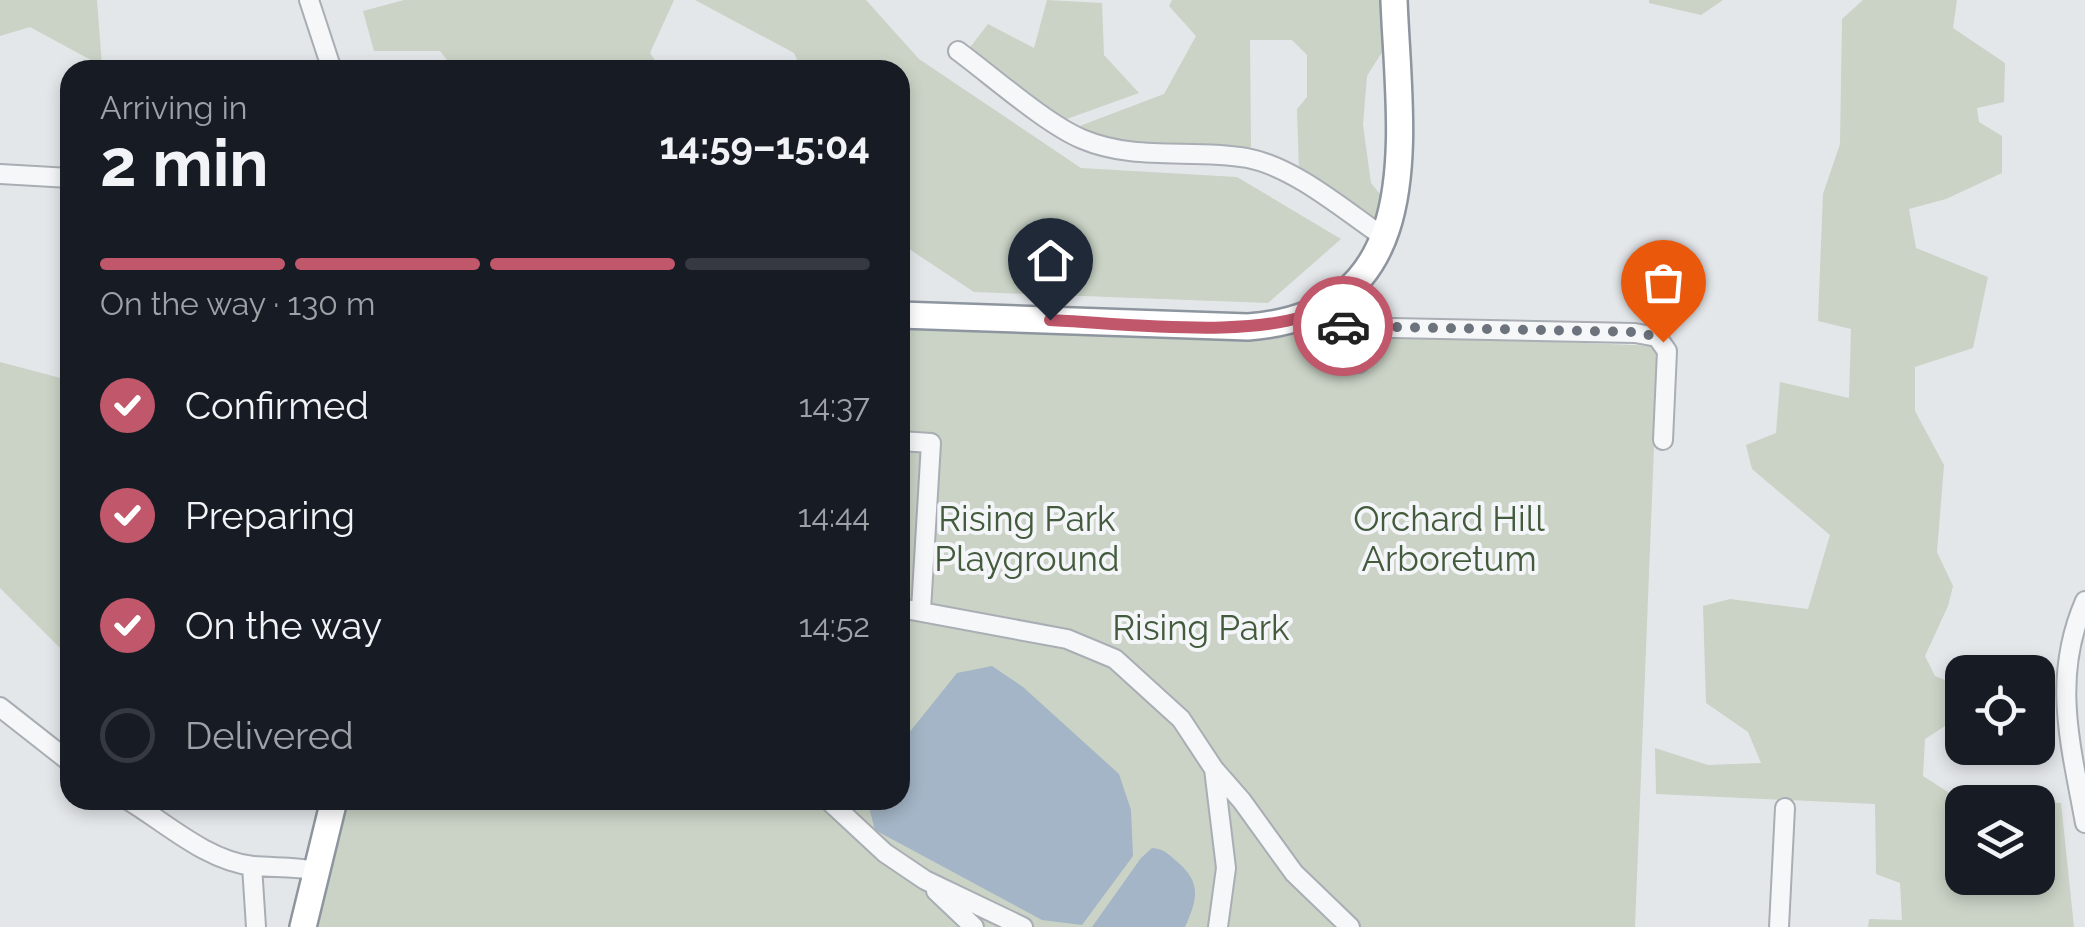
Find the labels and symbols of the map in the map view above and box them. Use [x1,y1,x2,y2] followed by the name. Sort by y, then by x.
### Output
[1008,218,1093,321] pin
[1621,240,1706,343] pin
[1293,276,1393,376] courier
[934,498,1120,579] park label: Rising Park Playground
[1353,498,1545,579] park label: Orchard Hill Arboretum
[1112,607,1290,648] park label: Rising Park

